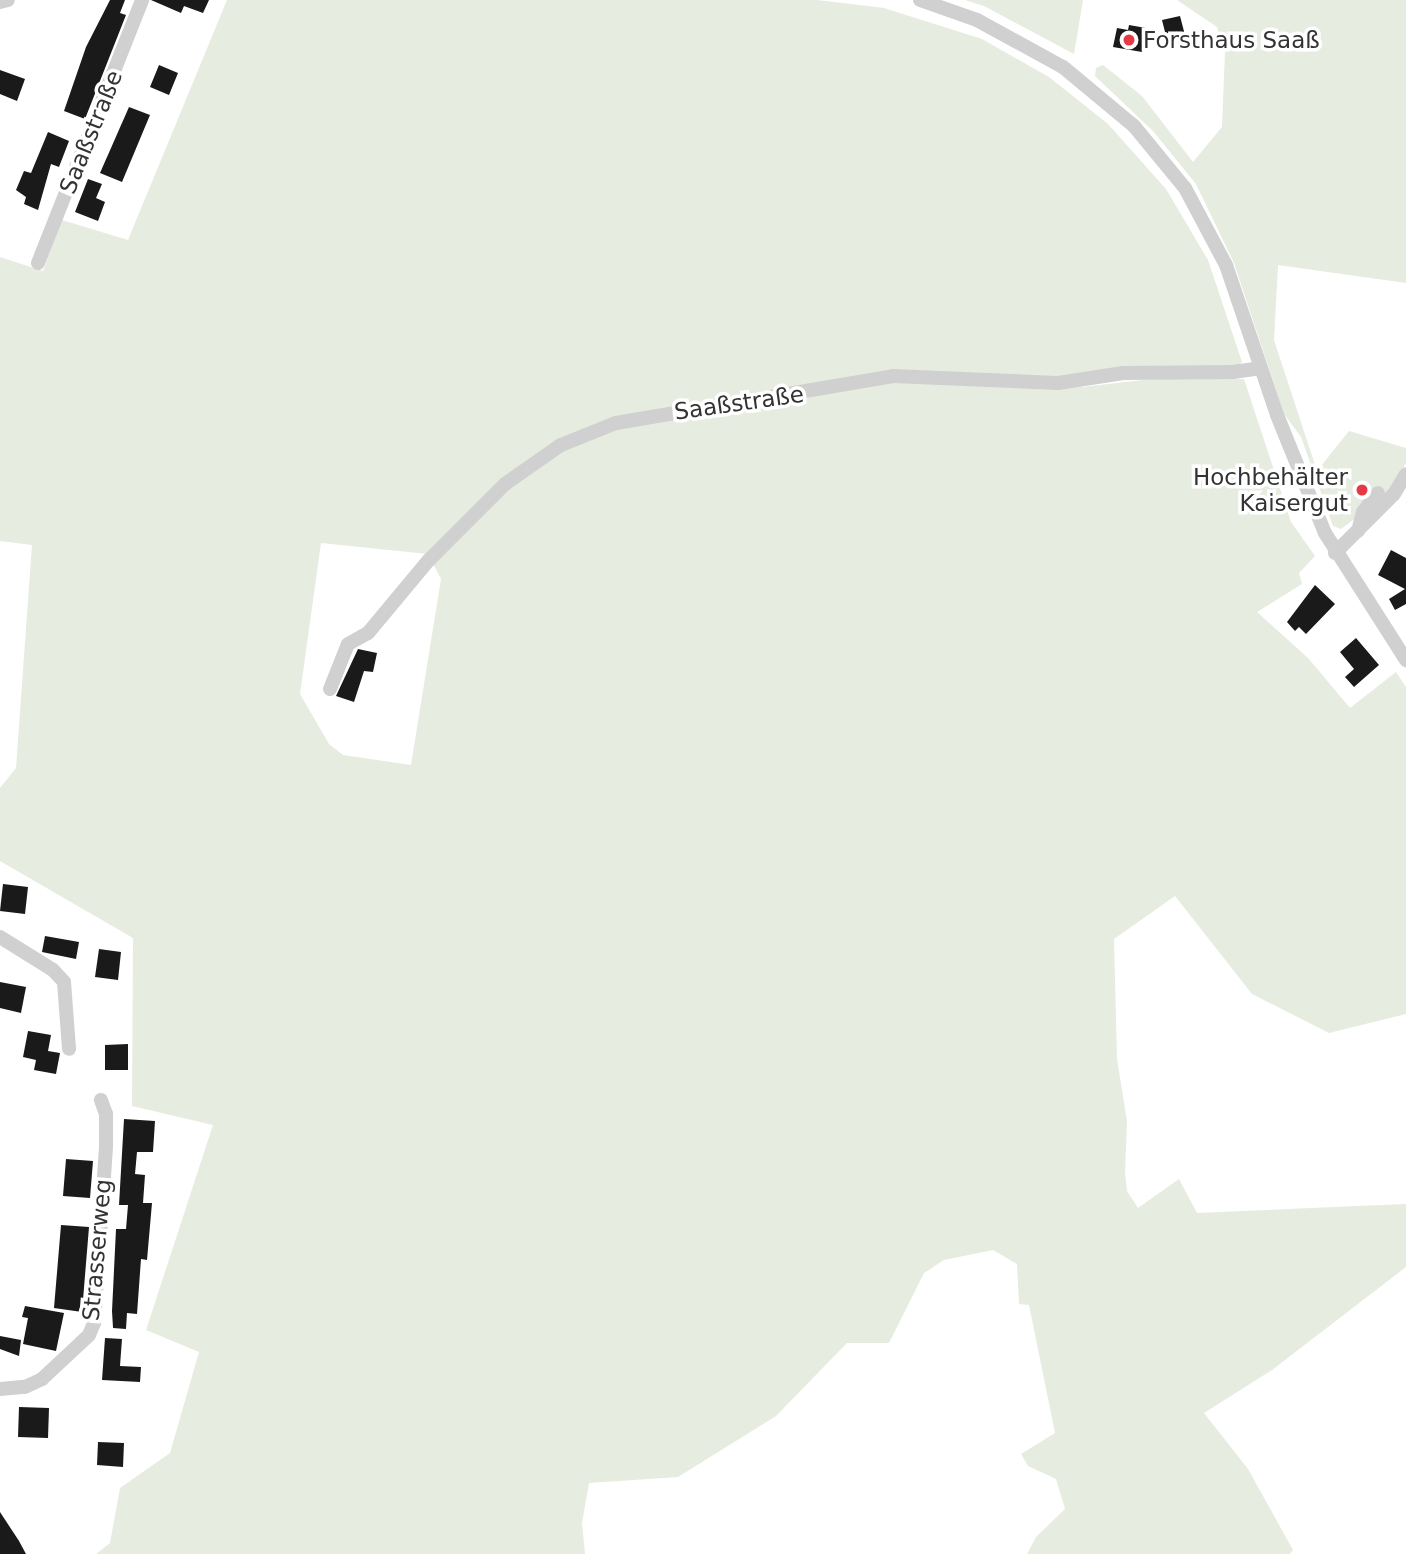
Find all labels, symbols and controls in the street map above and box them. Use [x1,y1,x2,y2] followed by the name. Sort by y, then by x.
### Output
[1143,26,1320,54] place label: Forsthaus Saaß
[1121,32,1137,48] marker: Forsthaus Saaß
[54,66,128,198] street label: Saaßstraße
[672,380,806,426] street label: Saaßstraße
[1193,463,1348,517] place label: Hochbehälter Kaisergut
[1354,482,1370,498] marker: Hochbehälter Kaisergut
[77,1178,117,1322] street label: Strasserweg

